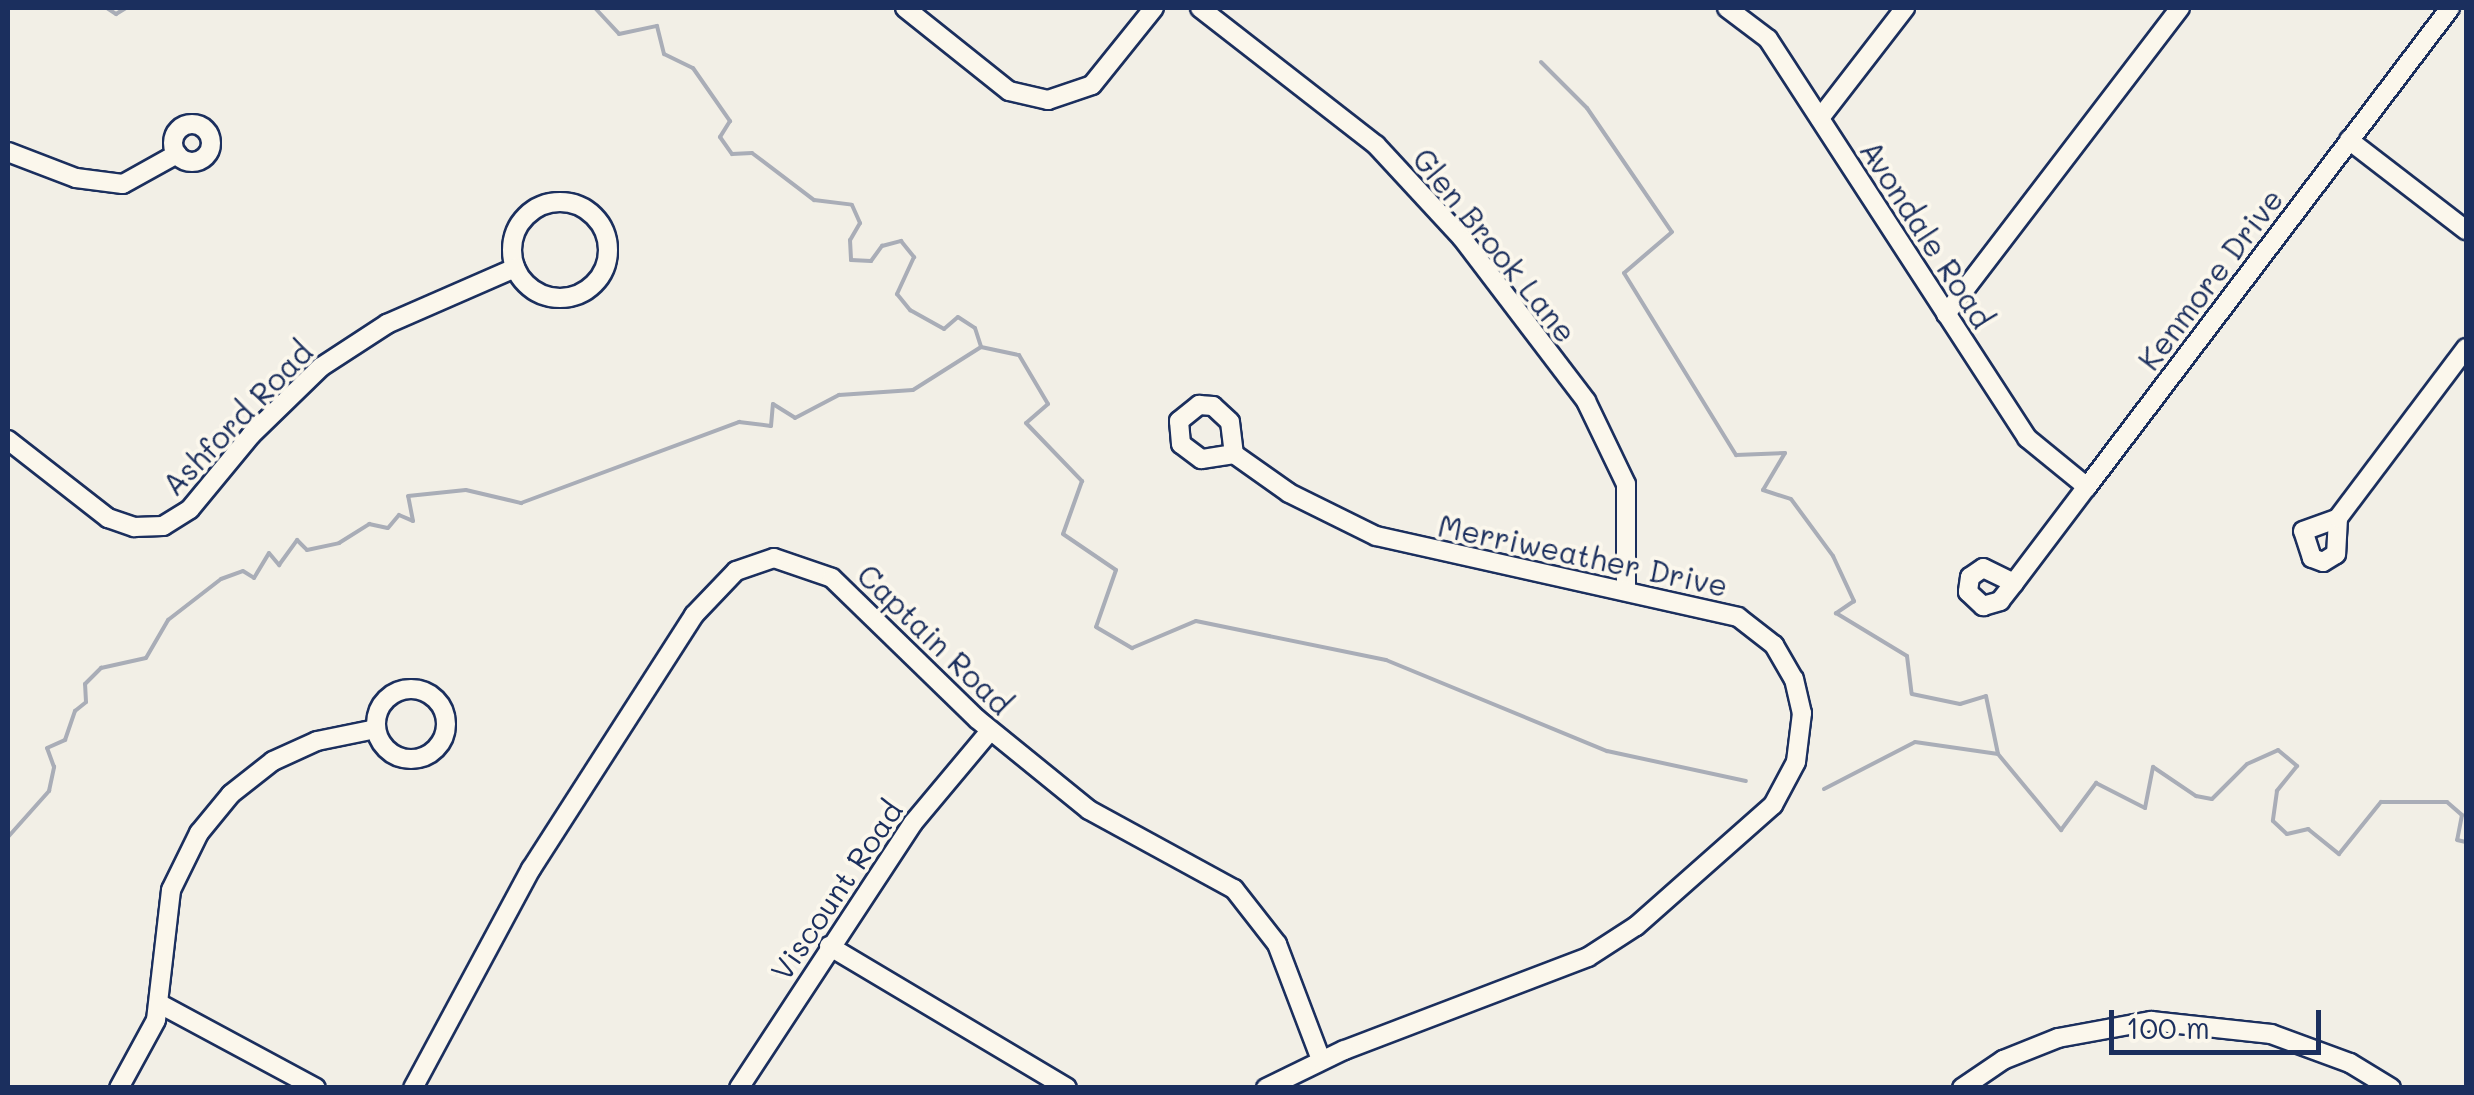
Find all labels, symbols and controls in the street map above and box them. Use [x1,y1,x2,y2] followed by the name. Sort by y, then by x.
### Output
[1853,134,2001,334] street label: Avondale Road
[1406,141,1584,349] street label: Glen Brook Lane
[2130,181,2290,377] street label: Kenmore Drive
[155,334,319,502] street label: Ashford Road
[1435,507,1731,603] street label: Merriweather Drive
[850,556,1020,722] street label: Captain Road
[763,793,909,987] street label: Viscount Road
[2114,990,2326,1052] scale bar
[2126,1007,2210,1047] text: 100 m

